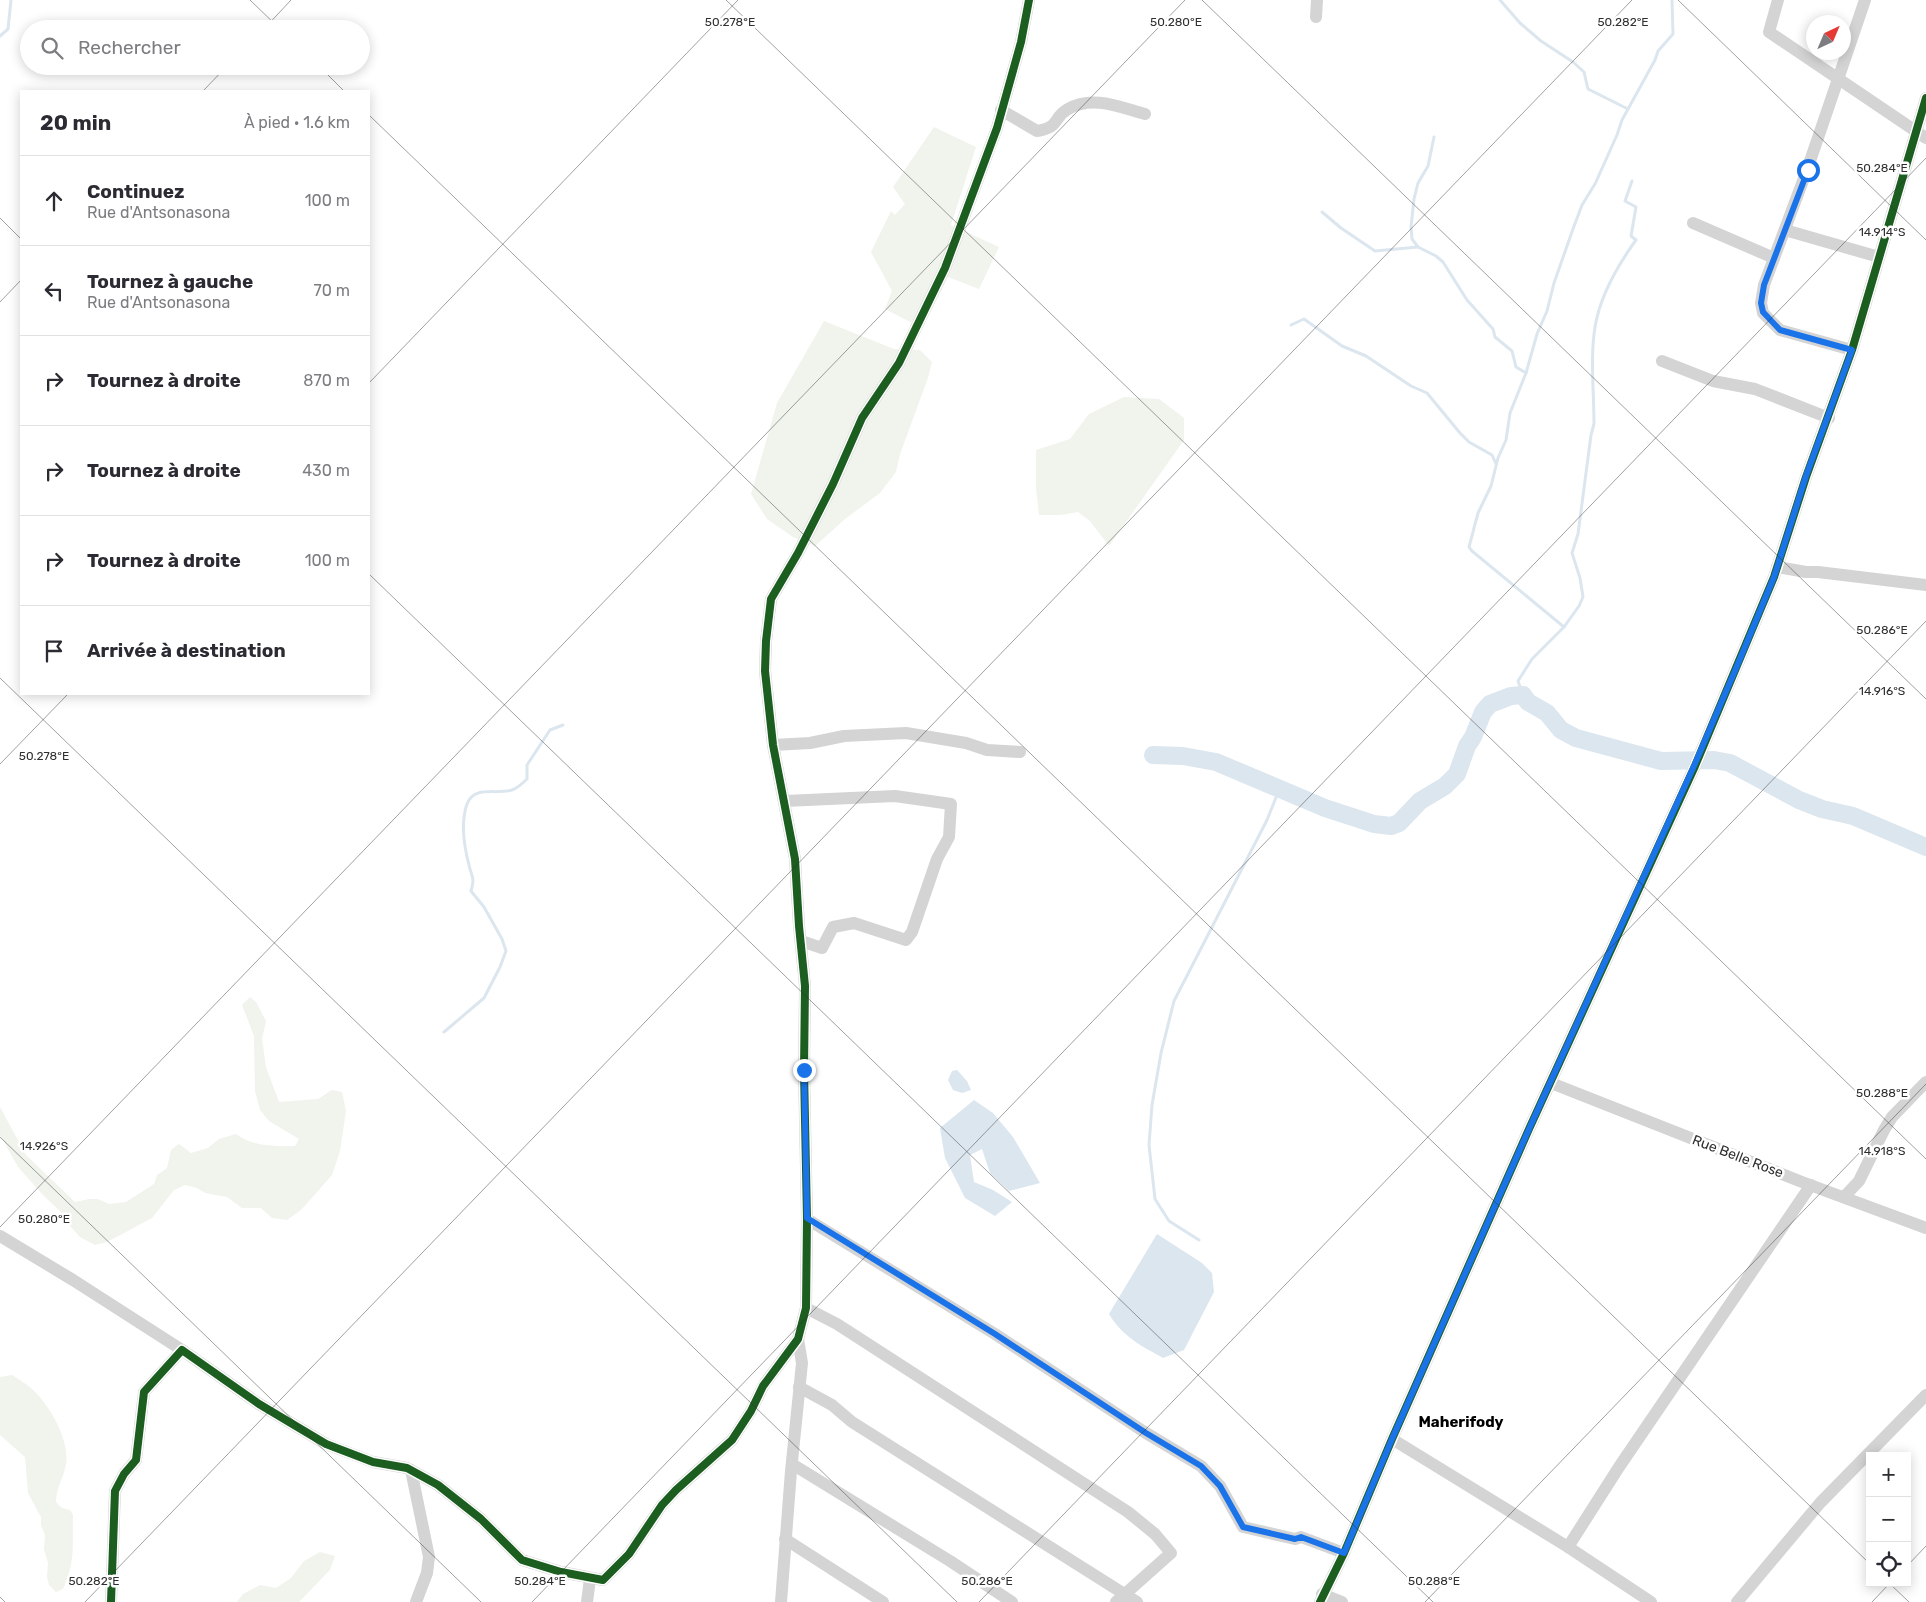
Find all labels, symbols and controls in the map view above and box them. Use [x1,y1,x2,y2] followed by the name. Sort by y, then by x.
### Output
[705,15,755,29] text: 50.278°E
[1150,15,1202,29] text: 50.280°E
[1597,15,1649,29] text: 50.282°E
[1806,15,1851,60] north arrow
[20,20,370,75] search box
[38,34,66,62] icon: search
[78,36,181,59] text: Rechercher
[40,110,111,135] text: 20 min
[244,113,350,132] text: À pied · 1.6 km
[1797,159,1820,182] route start
[1856,161,1908,175] text: 50.284°E
[87,180,185,203] text: Continuez
[40,187,68,215] icon: ahead
[305,191,350,210] text: 100 m
[87,203,230,222] text: Rue d'Antsonasona
[1859,225,1905,239] text: 14.914°S
[87,270,253,293] text: Tournez à gauche
[40,277,68,305] icon: left
[313,281,350,300] text: 70 m
[87,293,230,312] text: Rue d'Antsonasona
[40,367,68,395] icon: right
[87,369,241,392] text: Tournez à droite
[303,371,350,390] text: 870 m
[40,457,68,485] icon: right
[87,459,241,482] text: Tournez à droite
[302,461,350,480] text: 430 m
[40,547,68,575] icon: right
[87,549,241,572] text: Tournez à droite
[305,551,350,570] text: 100 m
[1856,623,1908,637] text: 50.286°E
[40,637,68,665] icon: arrive
[87,639,286,662] text: Arrivée à destination
[1859,684,1905,698] text: 14.916°S
[19,749,69,763] text: 50.278°E
[793,1059,816,1082] route end
[1856,1086,1908,1100] text: 50.288°E
[1690,1131,1786,1182] street label: Rue Belle Rose
[20,1139,68,1153] text: 14.926°S
[1859,1144,1905,1158] text: 14.918°S
[18,1212,70,1226] text: 50.280°E
[1418,1413,1504,1431] district label: Maherifody
[1866,1452,1911,1587] map controls
[1866,1452,1911,1497] button: +
[1866,1497,1911,1542] button: −
[1866,1542,1911,1587] button: locate
[68,1574,120,1588] text: 50.282°E
[514,1574,566,1588] text: 50.284°E
[961,1574,1013,1588] text: 50.286°E
[1408,1574,1460,1588] text: 50.288°E

